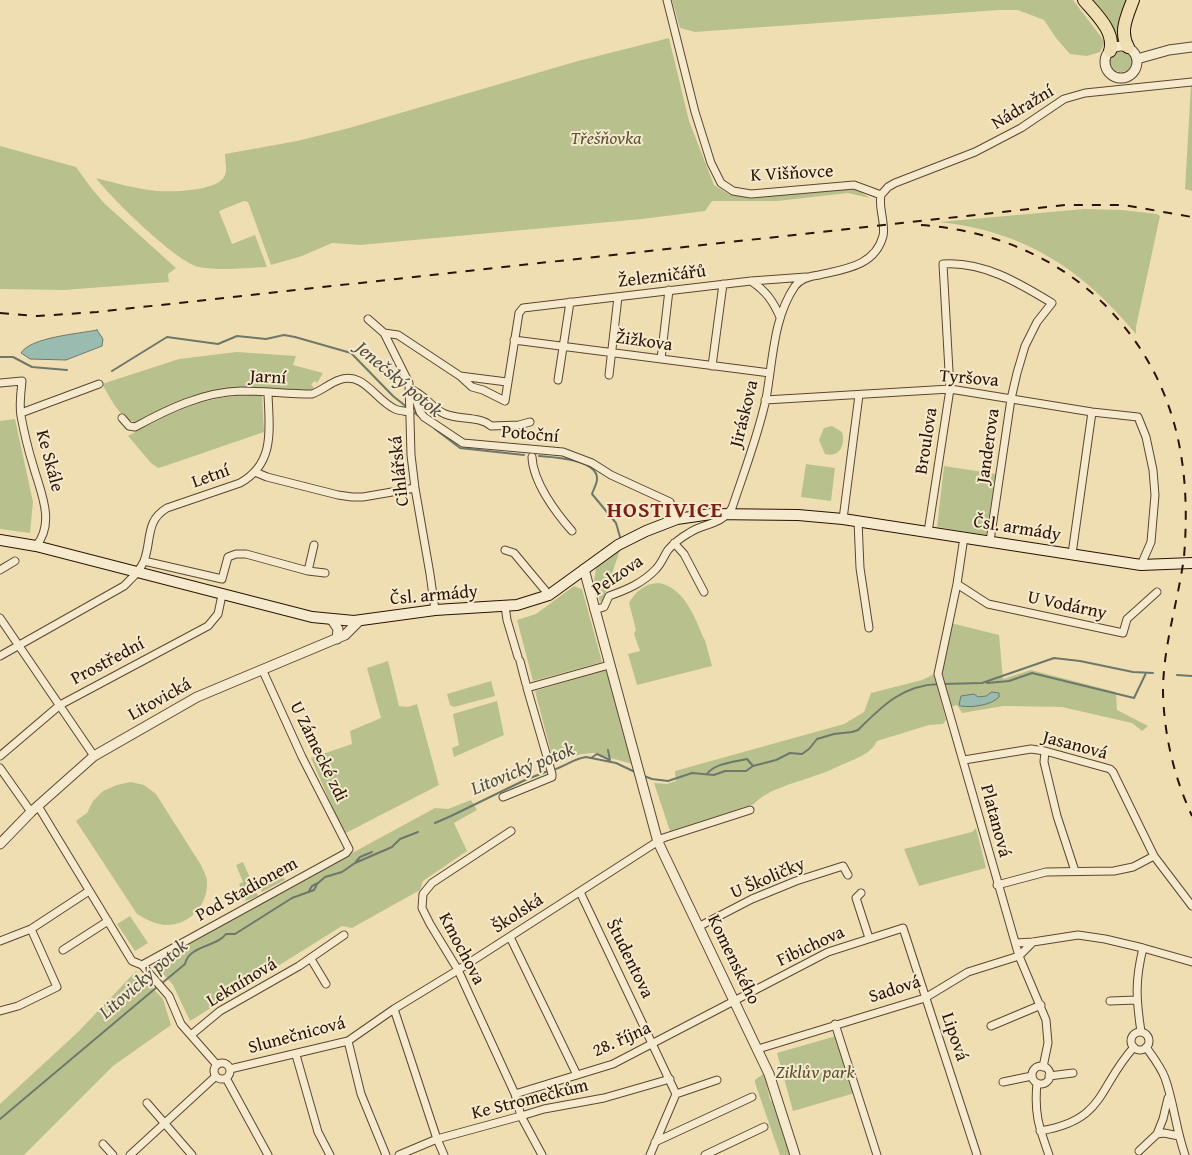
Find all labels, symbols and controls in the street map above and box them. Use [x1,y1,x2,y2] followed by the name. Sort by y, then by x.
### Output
[988,81,1058,135] street label: Nádražní
[570,128,642,150] park label: Třešňovka
[750,161,834,187] street label: K Višňovce
[617,261,707,293] street label: Železničářů
[614,327,674,357] street label: Žižkova
[350,337,446,423] water label: Jenečský potok
[249,366,287,390] street label: Jarní
[938,366,1000,392] street label: Tyršova
[726,378,764,450] street label: Jiráskova
[911,406,943,476] street label: Broulova
[973,407,1005,485] street label: Janderova
[500,422,560,448] street label: Potoční
[30,428,68,494] street label: Ke Skále
[386,435,414,507] street label: Cihlářská
[189,460,233,494] street label: Letní
[606,498,724,524] district label: HOSTIVICE
[972,511,1062,547] street label: Čsl. armády
[588,551,648,601] street label: Pelzova
[389,581,479,611] street label: Čsl. armády
[1025,587,1109,625] street label: U Vodárny
[68,634,148,690] street label: Prostřední
[125,674,195,726] street label: Litovická
[284,698,352,806] street label: U Zámecké zdi
[1040,727,1110,765] street label: Jasanová
[468,739,578,801] water label: Litovický potok
[975,782,1015,860] street label: Platanová
[192,853,302,927] street label: Pod Stadionem
[728,854,808,904] street label: U Školičky
[488,890,548,938] street label: Školská
[433,909,489,989] street label: Kmochova
[702,912,764,1008] street label: Komenského
[601,916,657,1002] street label: Študentova
[774,922,848,972] street label: Fibichova
[95,935,193,1025] water label: Litovický potok
[203,954,281,1012] street label: Leknínová
[866,972,924,1008] street label: Sadová
[936,1010,972,1064] street label: Lipová
[246,1013,348,1059] street label: Slunečnicová
[589,1018,655,1062] street label: 28. října
[775,1062,855,1084] park label: Ziklův park
[470,1075,590,1125] street label: Ke Stromečkům

